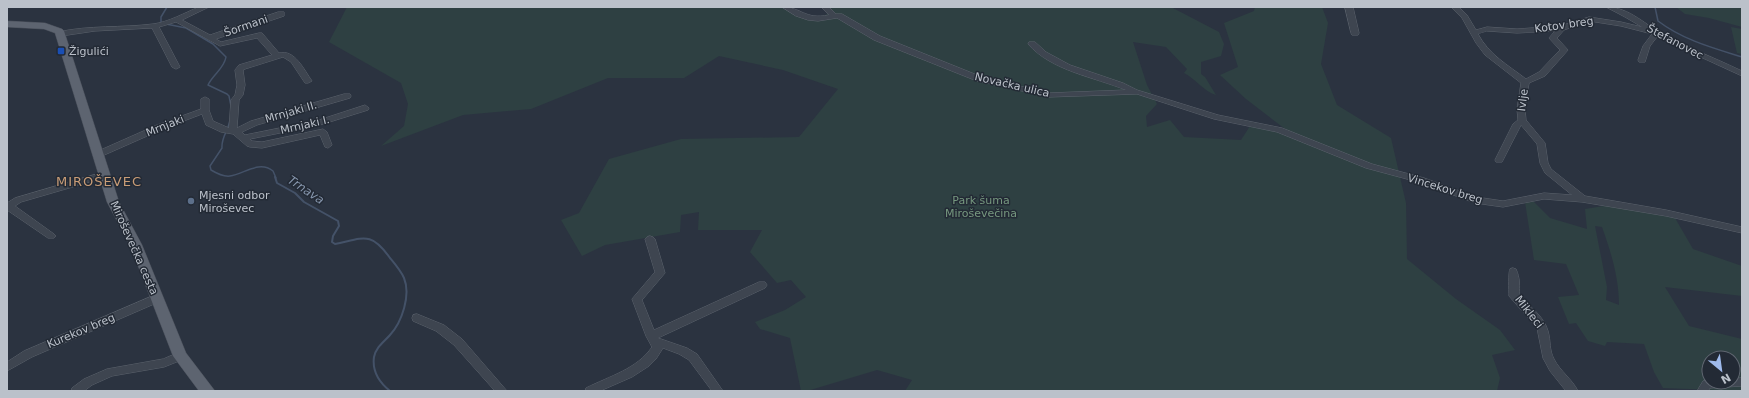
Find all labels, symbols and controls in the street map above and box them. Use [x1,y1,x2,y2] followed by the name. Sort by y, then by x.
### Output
[222,12,270,40] street label: Šormani
[1534,14,1594,36] street label: Kotov breg
[1645,22,1705,62] street label: Štefanovec
[69,45,109,58] place label: Žigulići
[56,46,66,56] marker: Žigulići
[973,70,1051,100] street label: Novačka ulica
[1515,88,1531,112] street label: Ivlje
[263,98,319,126] street label: Mrnjaki II.
[144,112,186,140] street label: Mrnjaki
[279,113,331,137] street label: Mrnjaki I.
[1406,171,1484,207] street label: Vincekov breg
[285,173,327,207] water label: Trnava
[56,174,142,189] district label: MIROŠEVEC
[199,189,270,215] place label: Mjesni odbor Miroševec
[945,194,1017,220] park label: Park šuma Miroševečina
[186,196,196,206] marker: Mjesni odbor Miroševec
[107,199,161,297] street label: Miroševečka cesta
[1512,293,1546,331] street label: Mikleci
[45,311,117,351] street label: Kurekov breg
[1701,350,1741,390] north arrow
[1718,370,1733,386] text: N

